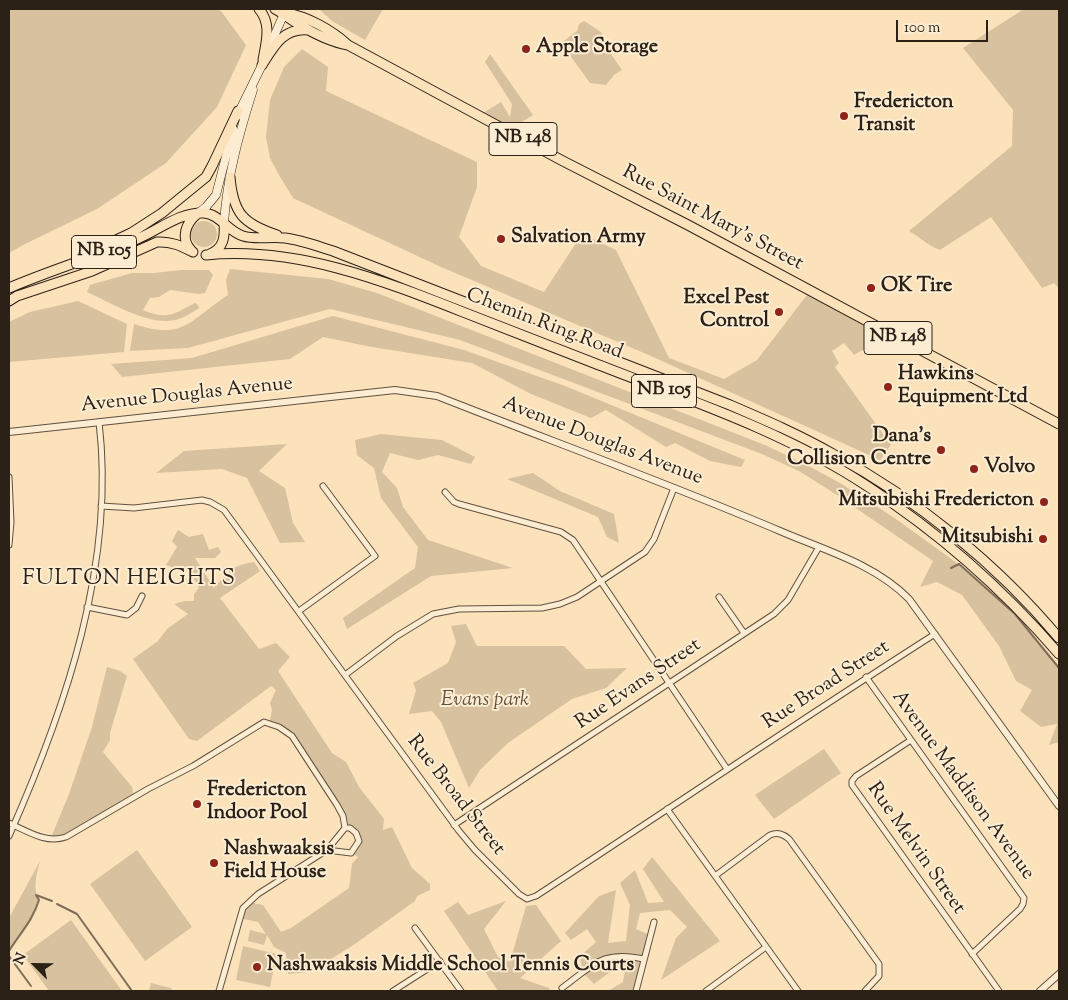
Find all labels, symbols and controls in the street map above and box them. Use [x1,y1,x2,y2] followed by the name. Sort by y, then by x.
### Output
[898,10,990,42] scale bar
[904,18,940,39] text: 100 m
[536,37,658,61] place label: Apple Storage
[520,43,532,55] marker: Apple Storage
[854,92,954,139] place label: Fredericton Transit
[838,110,850,122] marker: Fredericton Transit
[489,122,557,156] road number: NB 148
[617,161,807,277] street label: Rue Saint Mary's Street
[511,227,646,251] place label: Salvation Army
[495,233,507,245] marker: Salvation Army
[72,236,136,268] road number: NB 105
[881,276,952,300] place label: OK Tire
[865,282,877,294] marker: OK Tire
[462,284,626,366] street label: Chemin Ring Road
[684,288,769,335] place label: Excel Pest Control
[773,306,785,318] marker: Excel Pest Control
[864,322,932,354] road number: NB 148
[898,364,1028,411] place label: Hawkins Equipment Ltd
[80,373,294,419] street label: Avenue Douglas Avenue
[632,374,696,408] road number: NB 105
[882,381,894,393] marker: Hawkins Equipment Ltd
[498,393,706,491] street label: Avenue Douglas Avenue
[787,426,931,473] place label: Dana's Collision Centre
[935,444,947,456] marker: Dana's Collision Centre
[984,457,1035,481] place label: Volvo
[968,463,980,475] marker: Volvo
[838,490,1034,514] place label: Mitsubishi Fredericton
[1038,496,1050,508] marker: Mitsubishi Fredericton
[941,527,1033,551] place label: Mitsubishi
[1037,533,1049,545] marker: Mitsubishi
[21,567,237,593] district label: FULTON HEIGHTS
[572,634,706,736] street label: Rue Evans Street
[759,636,895,736] street label: Rue Broad Street
[885,687,1039,885] street label: Avenue Maddison Avenue
[441,690,529,714] park label: Evans park
[401,731,509,861] street label: Rue Broad Street
[861,778,969,920] street label: Rue Melvin Street
[207,780,308,827] place label: Fredericton Indoor Pool
[191,798,203,810] marker: Fredericton Indoor Pool
[224,839,334,886] place label: Nashwaaksis Field House
[208,857,220,869] marker: Nashwaaksis Field House
[10,940,60,990] north arrow
[10,950,33,968] text: N
[267,955,634,979] place label: Nashwaaksis Middle School Tennis Courts
[251,961,263,973] marker: Nashwaaksis Middle School Tennis Courts

